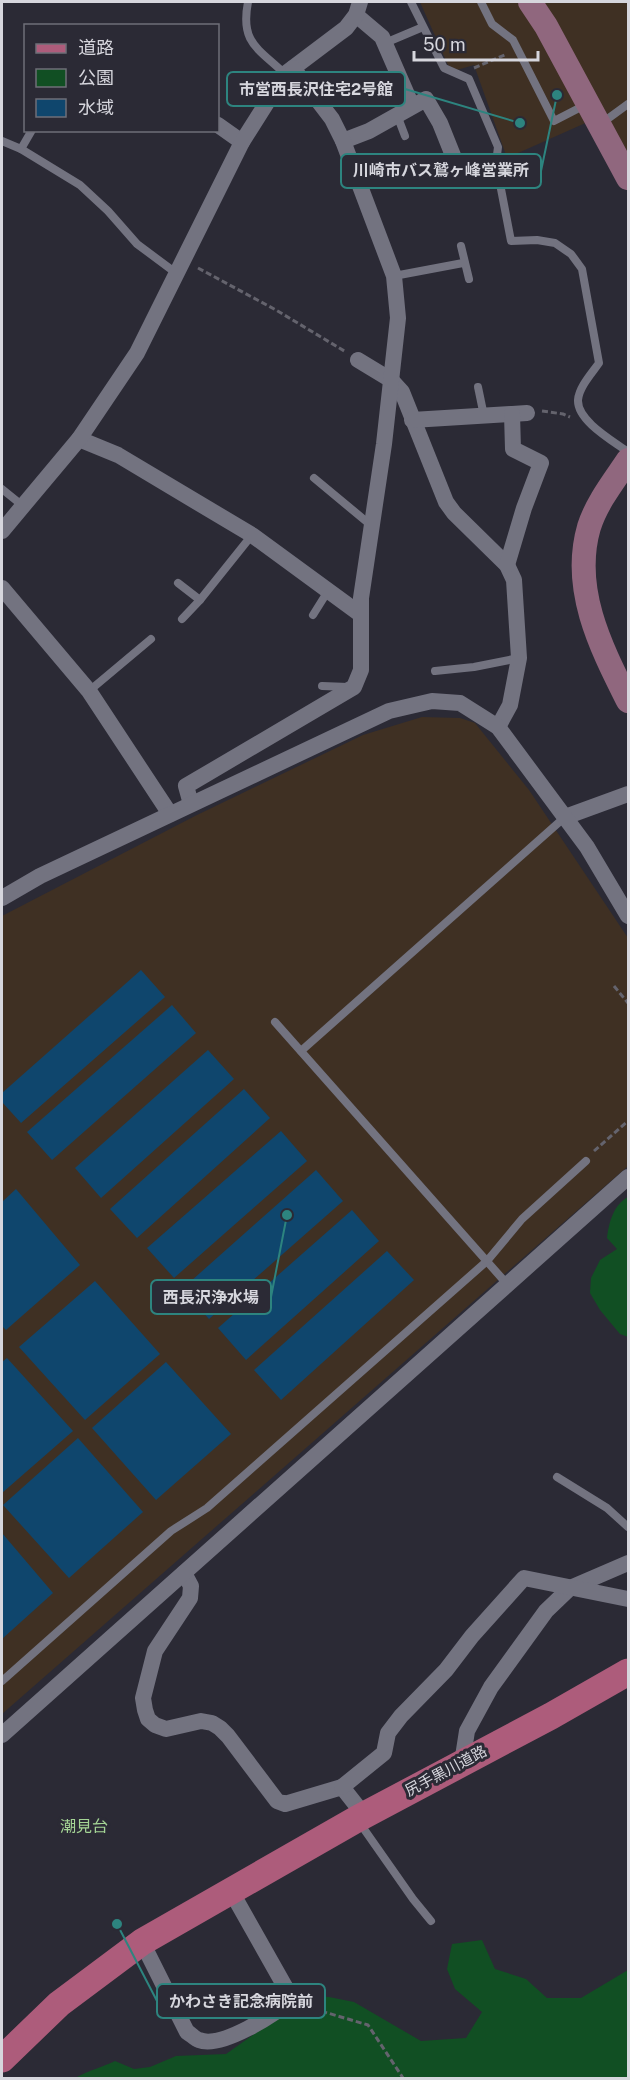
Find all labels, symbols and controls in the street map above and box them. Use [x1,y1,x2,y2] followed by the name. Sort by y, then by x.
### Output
[24,24,219,132] legend
[414,24,538,62] scale bar
[423,34,466,55] text: 50 m
[78,37,114,58] text: 道路
[78,67,114,88] text: 公園
[227,72,405,106] callout: 市営西長沢住宅2号館
[239,80,393,99] text: 市営西長沢住宅2号館
[78,97,114,118] text: 水域
[341,154,541,188] callout: 川崎市バス鷲ヶ峰営業所
[353,161,529,180] text: 川崎市バス鷲ヶ峰営業所
[151,1280,271,1314] callout: 西長沢浄水場
[163,1288,259,1307] text: 西長沢浄水場
[402,1742,489,1799] street label: 尻手黒川道路
[60,1817,108,1836] district label: 潮見台
[157,1984,325,2018] callout: かわさき記念病院前
[169,1992,313,2011] text: かわさき記念病院前

